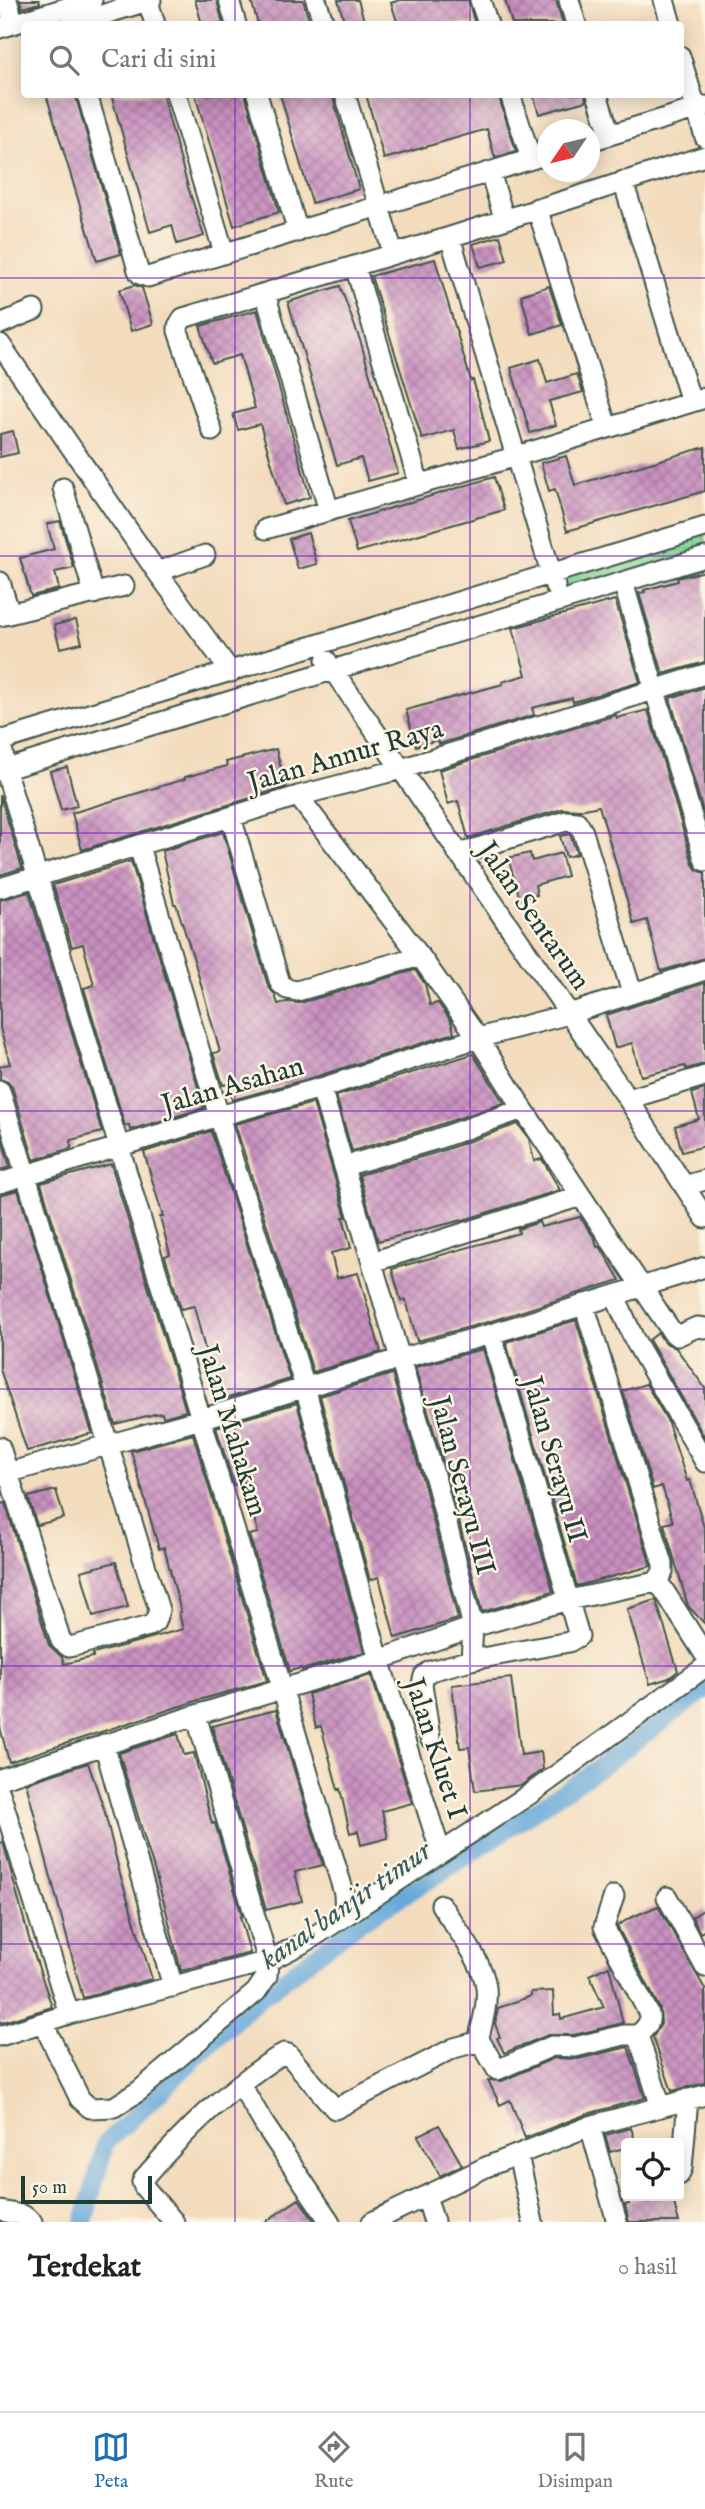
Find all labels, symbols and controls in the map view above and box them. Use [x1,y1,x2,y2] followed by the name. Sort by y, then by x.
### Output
[21,21,684,98] search box
[45,41,83,79] icon: search
[101,43,216,76] text: Cari di sini
[537,119,600,182] north arrow
[241,712,448,802] street label: Jalan Annur Raya
[467,833,597,998] street label: Jalan Sentarum
[155,1049,308,1124] street label: Jalan Asahan
[188,1338,274,1521] street label: Jalan Mahakam
[512,1370,594,1547] street label: Jalan Serayu II
[420,1390,502,1579] street label: Jalan Serayu III
[394,1671,474,1824] street label: Jalan Kluet I
[252,1831,441,1979] water label: kanal banjir timur
[621,2138,684,2201] map controls
[621,2138,684,2201] button: locate
[21,2173,152,2205] scale bar
[32,2176,67,2200] text: 50 m
[28,2249,141,2287] text: Terdekat
[618,2253,677,2282] text: 0 hasil
[92,2428,130,2494] tab: Peta
[314,2428,354,2494] tab: Rute
[538,2428,613,2494] tab: Disimpan

